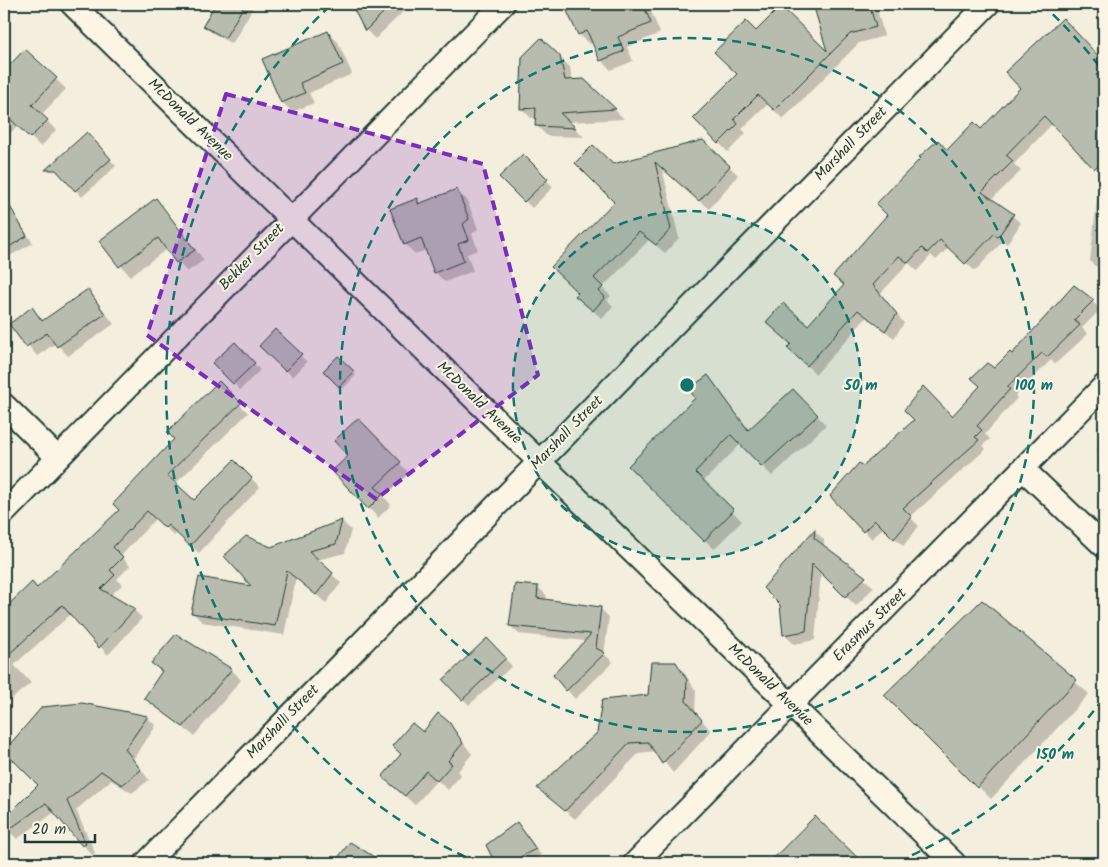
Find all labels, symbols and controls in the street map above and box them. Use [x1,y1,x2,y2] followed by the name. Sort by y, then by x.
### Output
[142,73,239,167] street label: McDonald Avenue
[809,101,893,187] street label: Marshall Street
[213,218,291,296] street label: Bekker Street
[431,356,528,450] street label: McDonald Avenue
[843,374,878,398] text: 50 m
[1015,374,1053,398] text: 100 m
[678,376,696,394] centre of rings
[525,390,609,476] street label: Marshall Street
[827,582,913,668] street label: Erasmus Street
[722,638,819,732] street label: McDonald Avenue
[241,679,325,765] street label: Marshall Street
[1036,743,1074,767] text: 150 m
[25,812,95,844] scale bar
[32,818,66,842] text: 20 m

